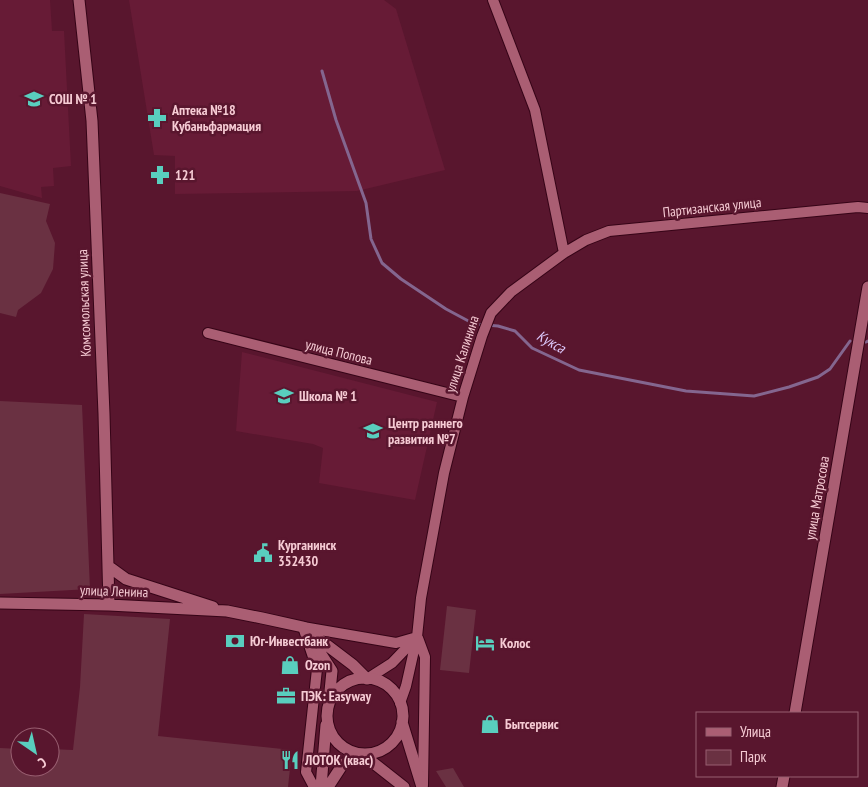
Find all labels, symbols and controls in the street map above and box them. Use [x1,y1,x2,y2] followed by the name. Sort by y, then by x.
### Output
[23,88,45,110] school or university icon: СОШ № 1
[49,90,97,108] place label: СОШ № 1
[171,101,261,135] place label: Аптека №18 Кубаньфармация
[146,107,168,129] pharmacy icon: Аптека №18 Кубаньфармация
[149,164,171,186] pharmacy icon: 121
[175,166,195,184] place label: 121
[662,193,762,221] street label: Партизанская улица
[73,249,95,357] street label: Комсомольская улица
[441,313,483,395] street label: улица Калинина
[534,326,570,358] water label: Кукса
[304,335,374,369] street label: улица Попова
[273,385,295,407] school or university icon: Школа № 1
[299,387,357,405] place label: Школа № 1
[388,414,463,448] place label: Центр раннего развития №7
[362,420,384,442] school or university icon: Центр раннего развития №7
[801,455,833,541] street label: улица Матросова
[278,536,337,570] place label: Курганинск 352430
[252,542,274,564] public building icon: Курганинск 352430
[80,581,148,601] street label: улица Ленина
[224,630,246,652] bank icon: Юг-Инвестбанк
[250,632,328,650] place label: Юг-Инвестбанк
[474,632,496,654] hotel icon: Колос
[500,634,530,652] place label: Колос
[279,654,301,676] shop icon: Ozon
[305,656,330,674] place label: Ozon
[275,685,297,707] office icon: ПЭК: Easyway
[301,687,372,705] place label: ПЭК: Easyway
[696,712,858,777] legend
[479,713,501,735] shop icon: Бытсервис
[505,715,559,733] place label: Бытсервис
[740,722,771,741] text: Улица
[10,727,60,777] north arrow
[740,747,766,766] text: Парк
[279,749,301,771] restaurant icon: ЛОТОК (квас)
[304,751,374,769] place label: ЛОТОК (квас)
[34,754,50,772] text: С

